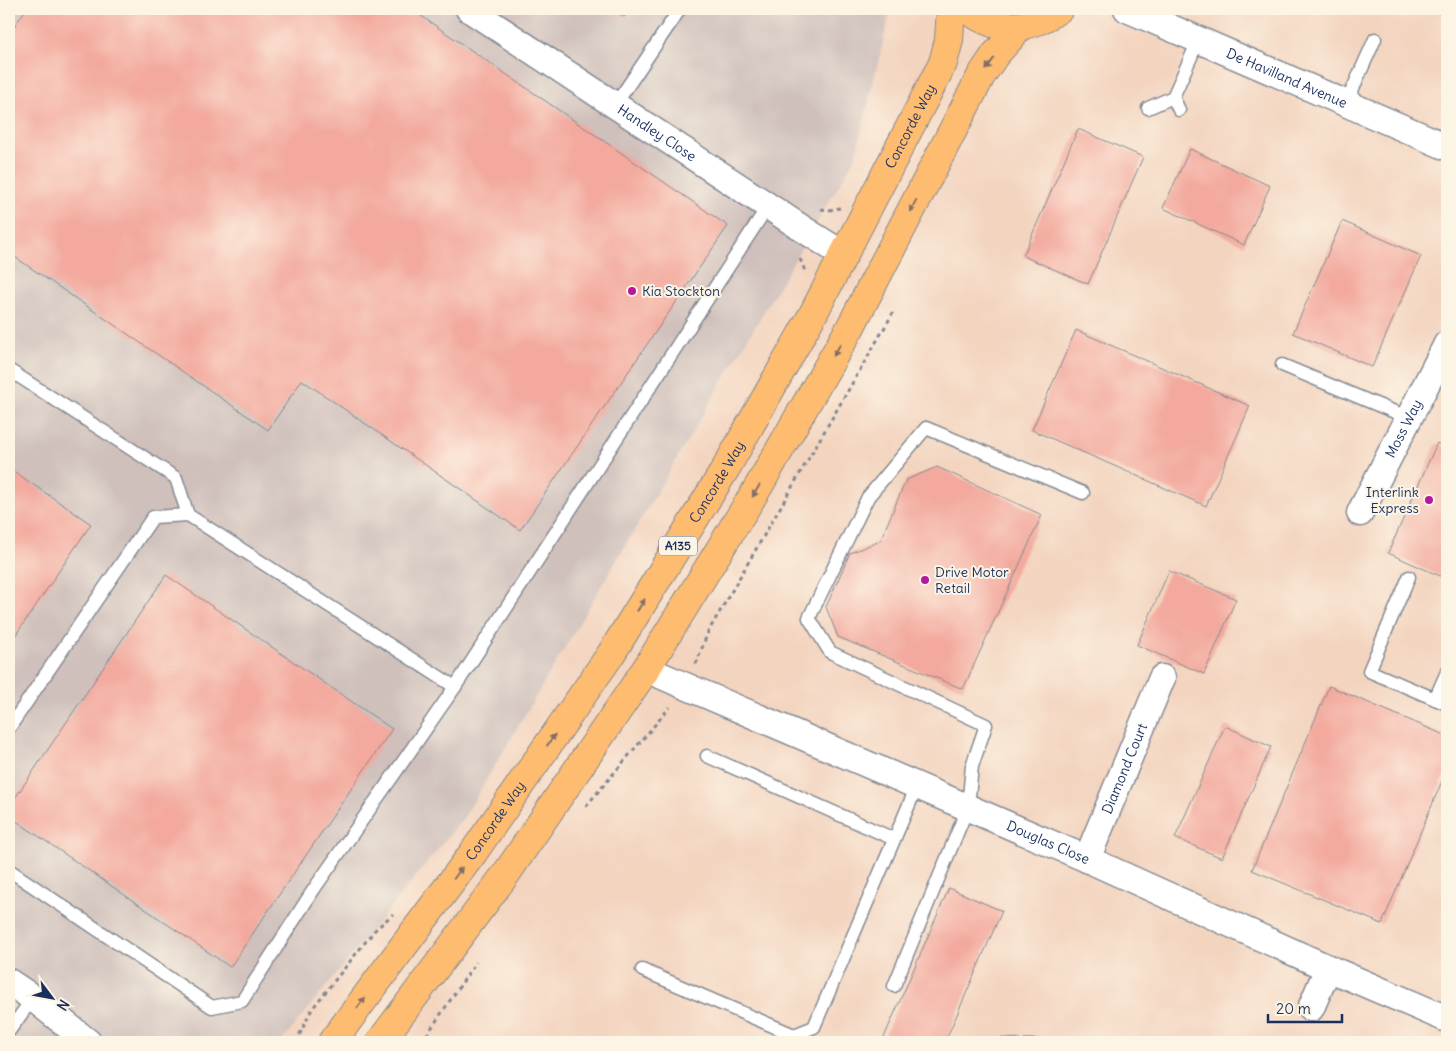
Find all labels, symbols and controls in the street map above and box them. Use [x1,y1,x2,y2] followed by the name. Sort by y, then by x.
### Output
[1224,44,1350,112] street label: De Havilland Avenue
[985,57,995,70] one-way arrow
[881,81,940,172] street label: Concorde Way
[614,100,700,165] street label: Handley Close
[909,199,917,214] one-way arrow
[642,282,720,300] place label: Kia Stockton
[626,285,638,297] marker: Kia Stockton
[833,343,841,358] one-way arrow
[1381,396,1426,461] street label: Moss Way
[685,438,748,526] street label: Concorde Way
[1366,483,1419,517] place label: Interlink Express
[751,484,760,497] one-way arrow
[1423,494,1435,506] marker: Interlink Express
[659,536,697,556] road number: A135
[935,563,1009,597] place label: Drive Motor Retail
[919,574,931,586] marker: Drive Motor Retail
[637,598,646,611] one-way arrow
[1098,720,1151,816] street label: Diamond Court
[546,733,556,747] one-way arrow
[462,778,529,864] street label: Concorde Way
[1004,816,1093,868] street label: Douglas Close
[453,866,463,880] one-way arrow
[28,974,78,1024] north arrow
[1268,991,1342,1023] scale bar
[53,996,73,1014] text: N
[356,996,366,1010] one-way arrow
[1276,999,1311,1018] text: 20 m

